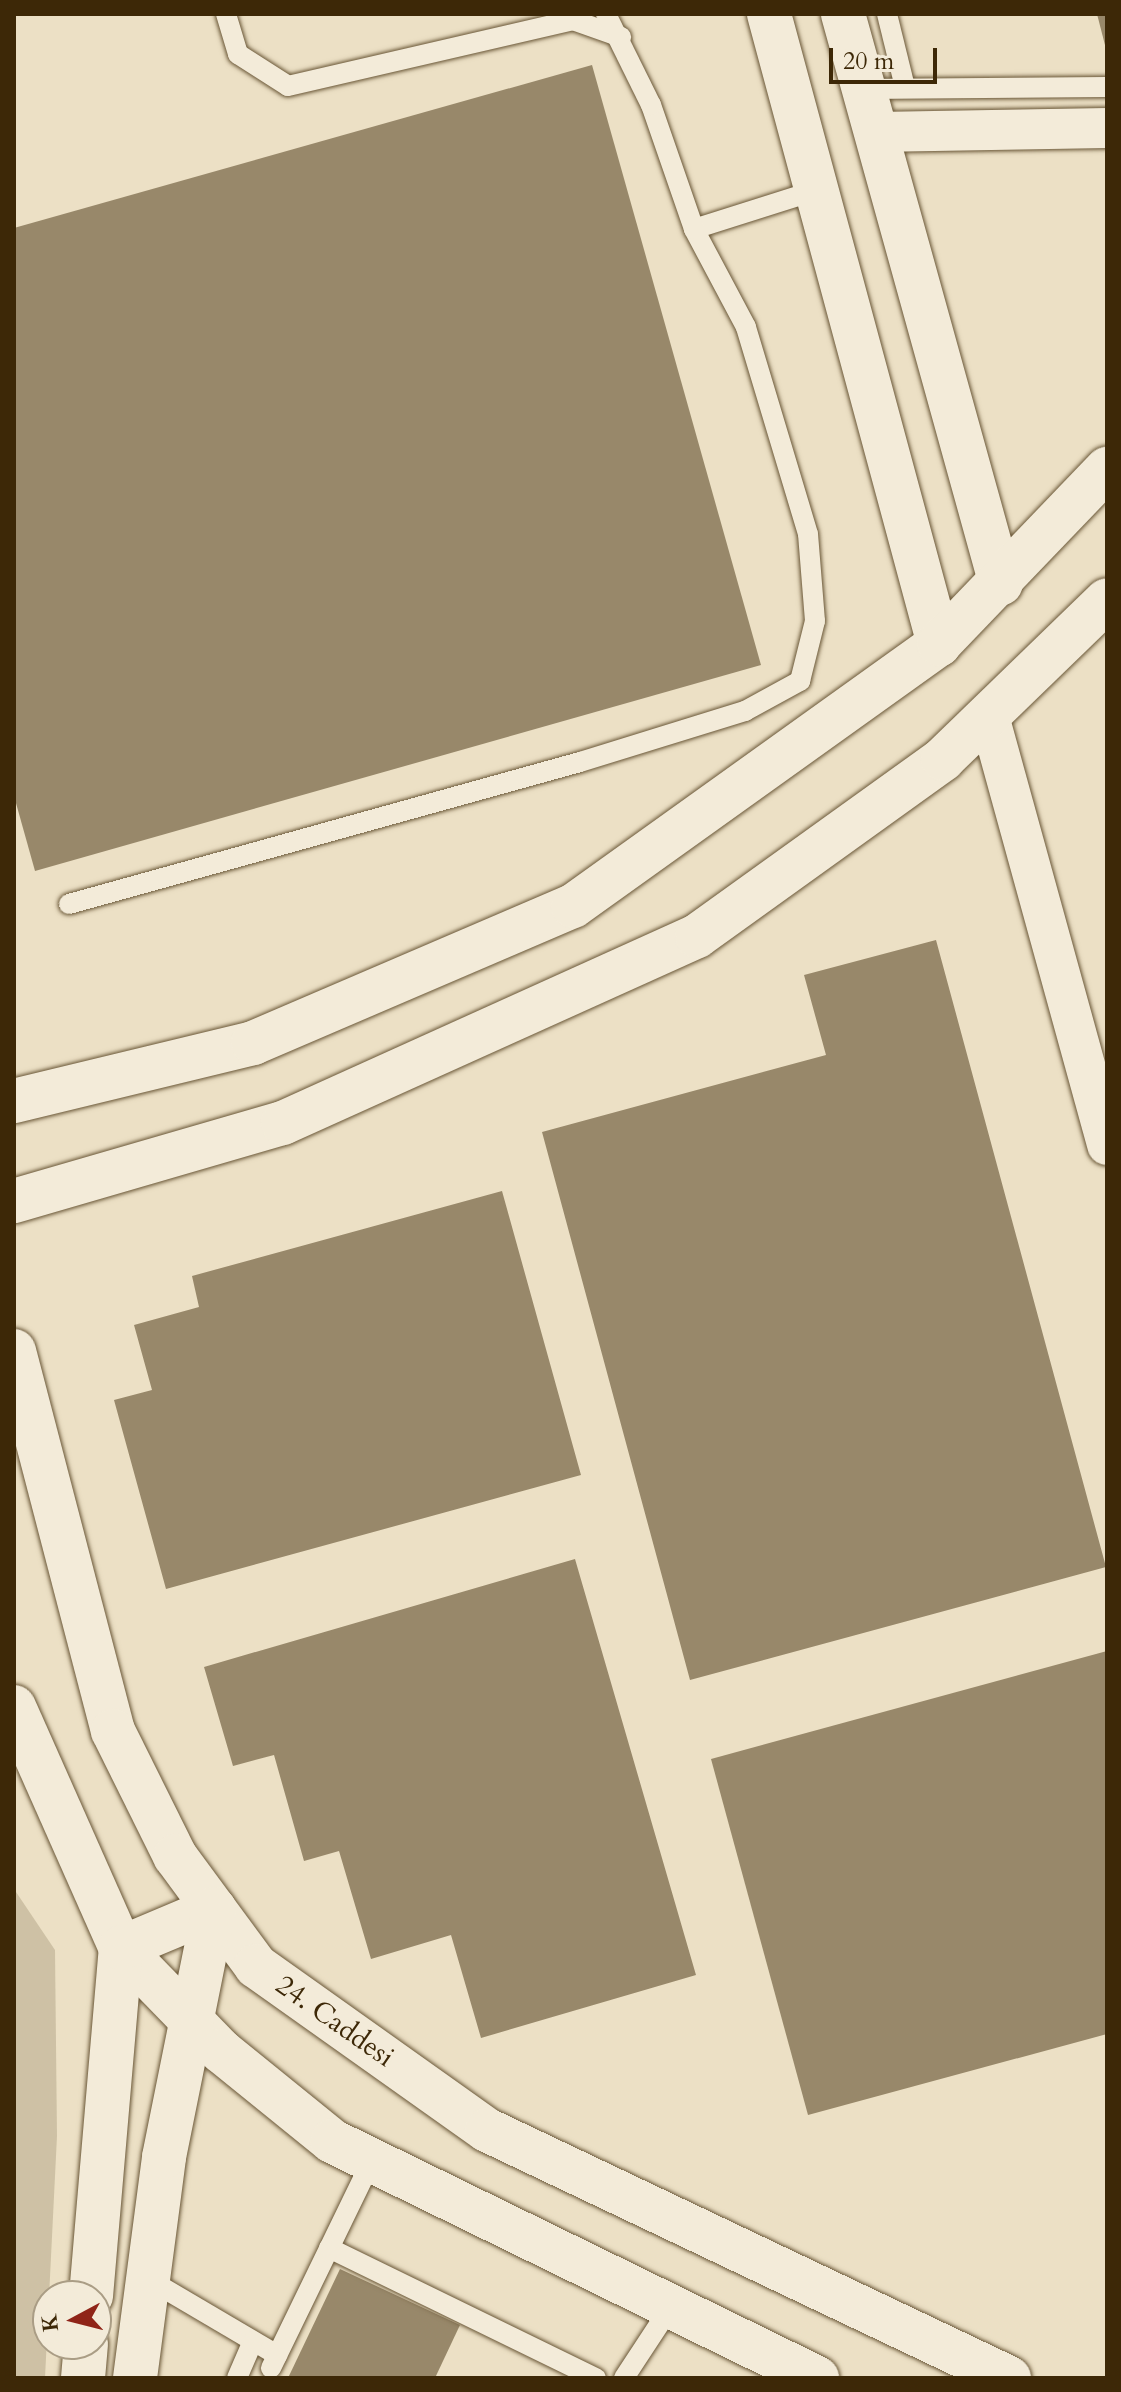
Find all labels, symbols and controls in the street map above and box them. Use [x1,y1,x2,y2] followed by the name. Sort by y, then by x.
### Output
[833,32,941,82] scale bar
[843,45,894,78] text: 20 m
[269,1968,401,2074] street label: 24. Caddesi
[32,2280,112,2360] north arrow
[34,2312,66,2333] text: K

